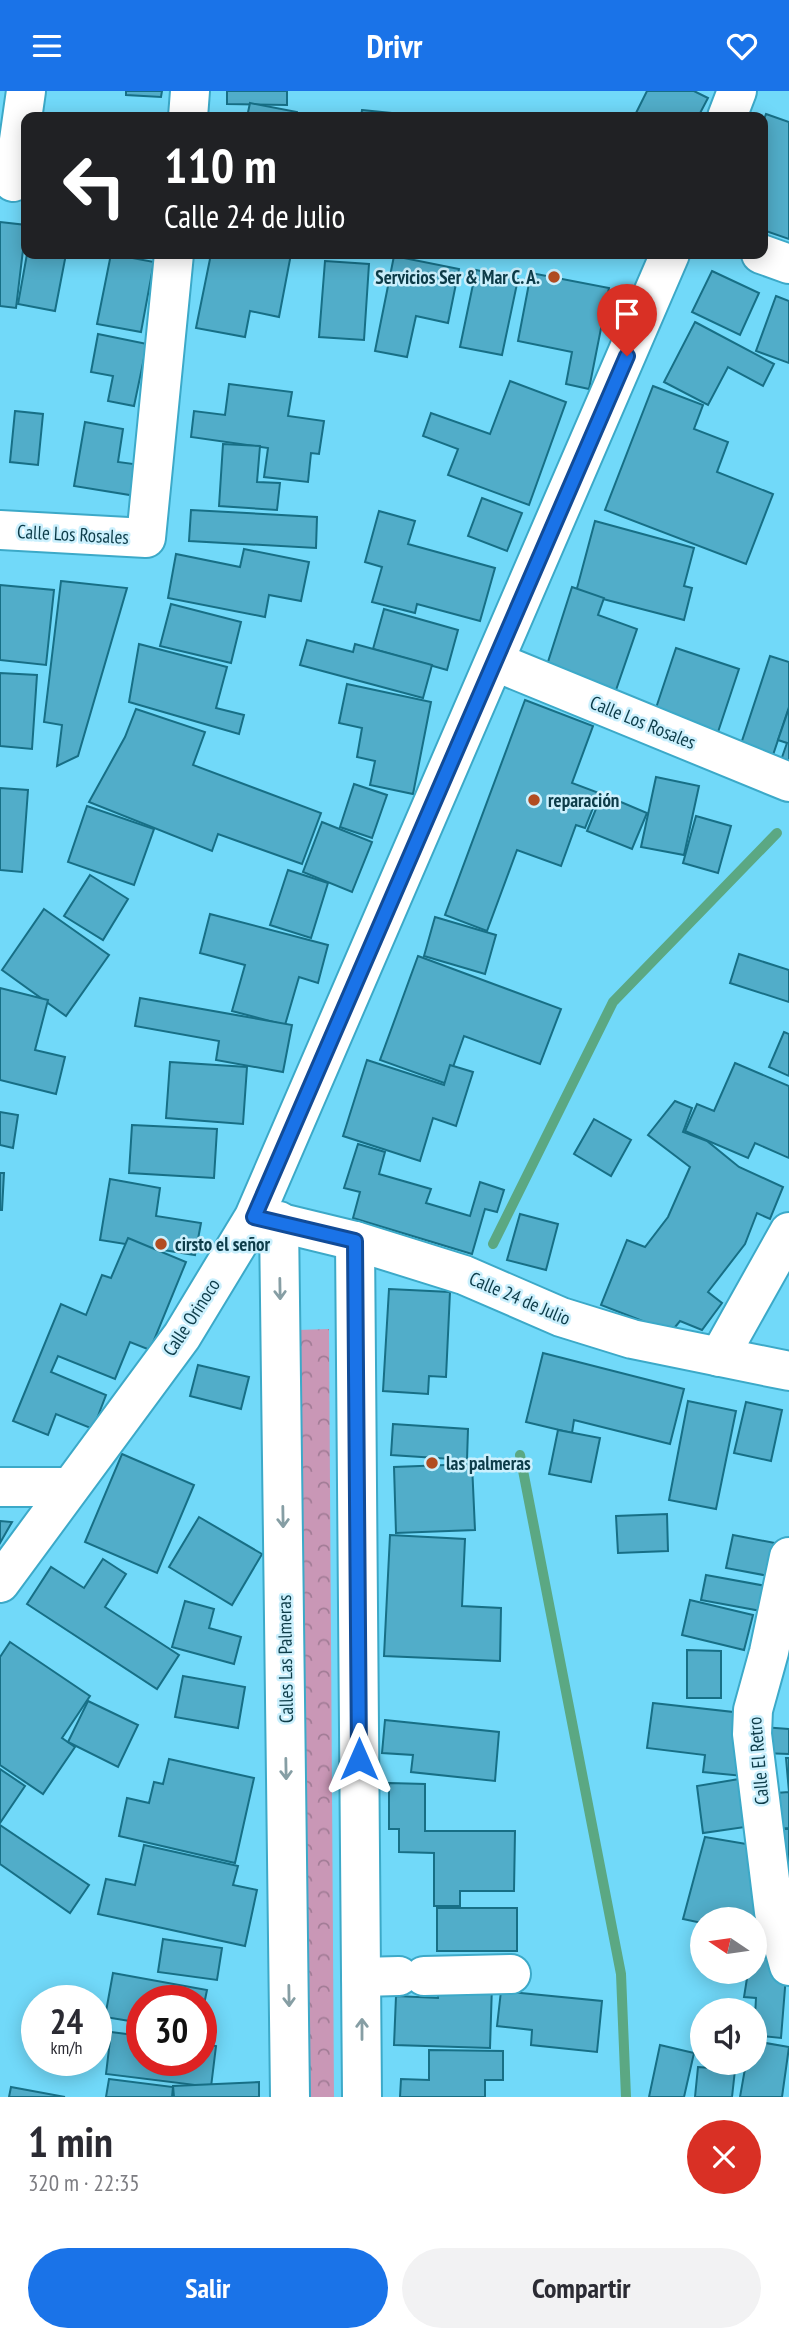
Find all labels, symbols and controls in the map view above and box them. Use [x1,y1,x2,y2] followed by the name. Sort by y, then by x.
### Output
[367,25,422,67] text: Drivr
[28,27,66,65] icon: menu
[723,27,761,65] icon: heart
[164,133,277,197] text: 110 m
[49,140,140,231] icon: left
[164,195,345,237] text: Calle 24 de Julio
[375,265,540,289] place label: Servicios Ser & Mar C. A.
[546,269,562,285] marker: Servicios Ser & Mar C. A.
[597,284,657,356] pin
[608,295,646,333] icon: arrive
[17,519,129,549] street label: Calle Los Rosales
[587,690,699,754] street label: Calle Los Rosales
[548,788,619,812] place label: reparación
[526,792,542,808] marker: reparación
[175,1232,270,1256] place label: cirsto el señor
[153,1236,169,1252] marker: cirsto el señor
[466,1266,574,1330] street label: Calle 24 de Julio
[157,1274,225,1360] street label: Calle Orinoco
[273,1278,287,1301] one-way arrow
[446,1451,531,1475] place label: las palmeras
[424,1455,440,1471] marker: las palmeras
[276,1505,290,1528] one-way arrow
[272,1595,298,1723] street label: Calles Las Palmeras
[742,1716,774,1806] street label: Calle El Retro
[322,1722,396,1796] position arrow
[279,1757,293,1780] one-way arrow
[690,1907,766,1985] north arrow
[690,1907,767,2075] map controls
[126,1985,217,2076] speed limit sign: 30
[282,1985,296,2008] one-way arrow
[50,1998,83,2044] text: 24
[690,1998,767,2075] button: sound
[355,2018,368,2041] one-way arrow
[51,2036,82,2059] text: km/h
[28,2114,113,2169] text: 1 min
[687,2120,761,2194] button: close
[28,2168,140,2197] text: 320 m · 22:35
[28,2248,388,2328] button: Salir
[402,2248,761,2328] button: Compartir

